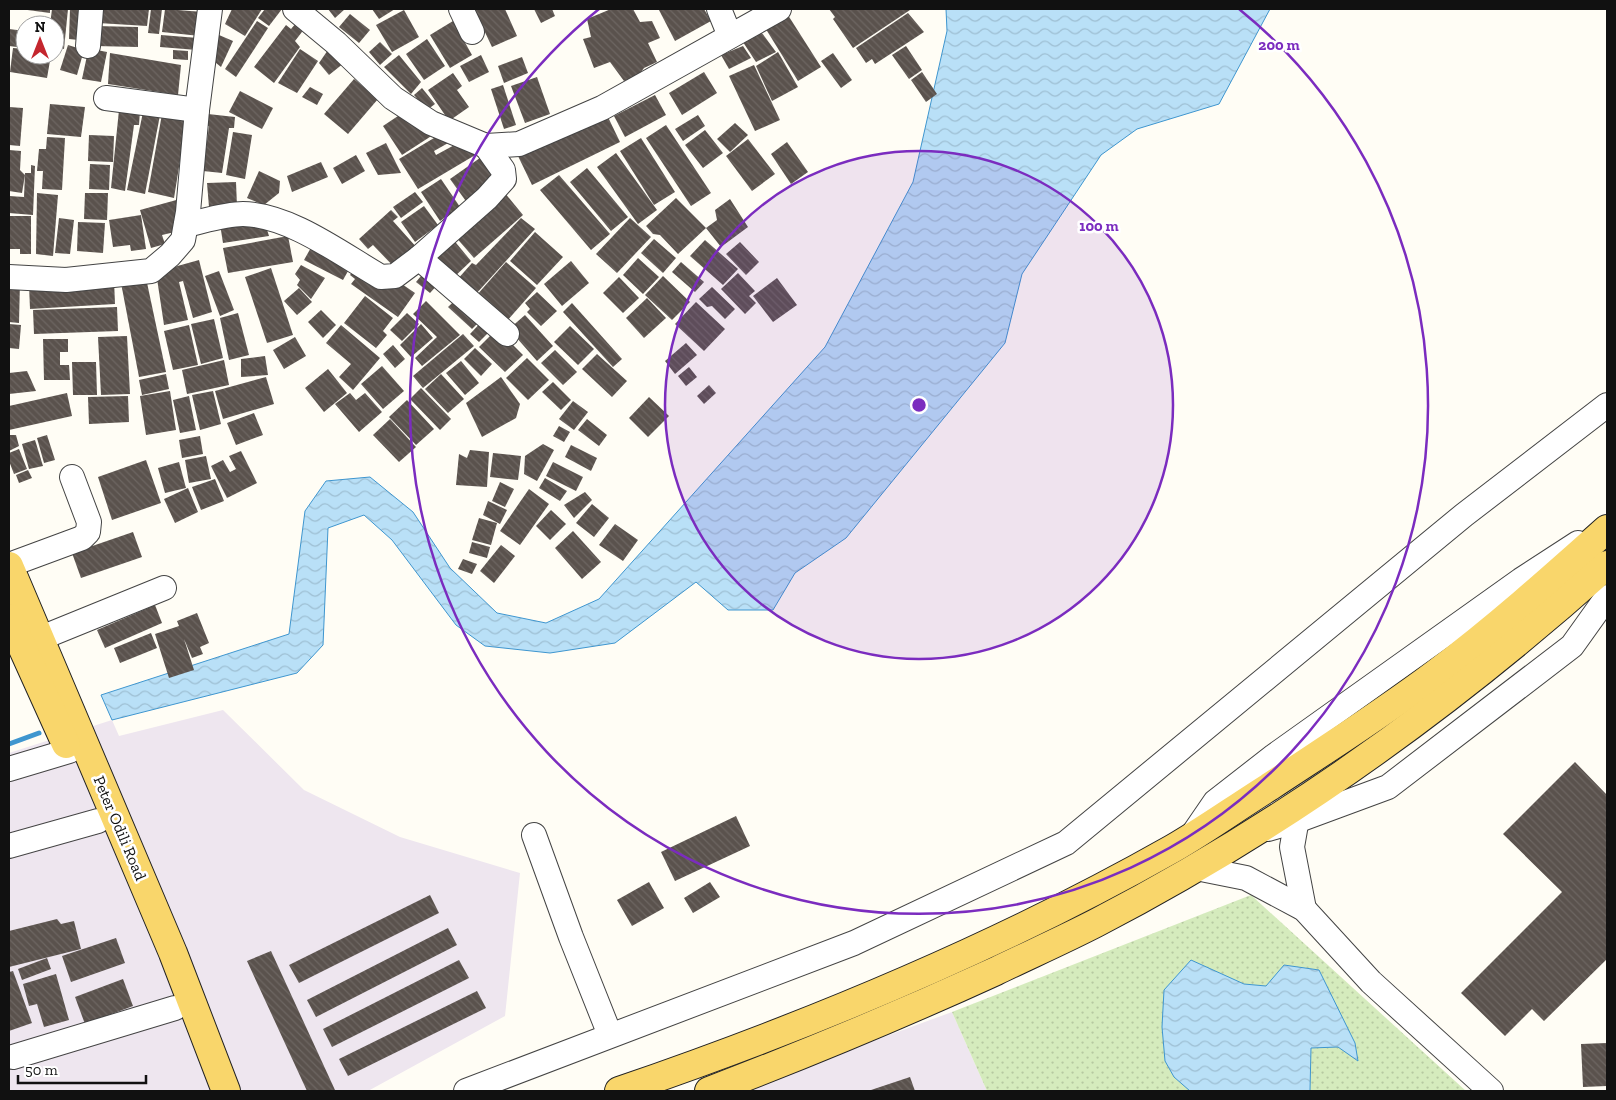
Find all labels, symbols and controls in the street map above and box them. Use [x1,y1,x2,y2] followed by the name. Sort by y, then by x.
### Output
[15,15,65,65] north arrow
[35,19,46,36] text: N
[1258,36,1300,54] text: 200 m
[1079,217,1119,235] text: 100 m
[910,396,928,414] centre of rings
[89,773,151,883] street label: Peter Odili Road
[18,1052,145,1084] scale bar
[25,1061,58,1079] text: 50 m

